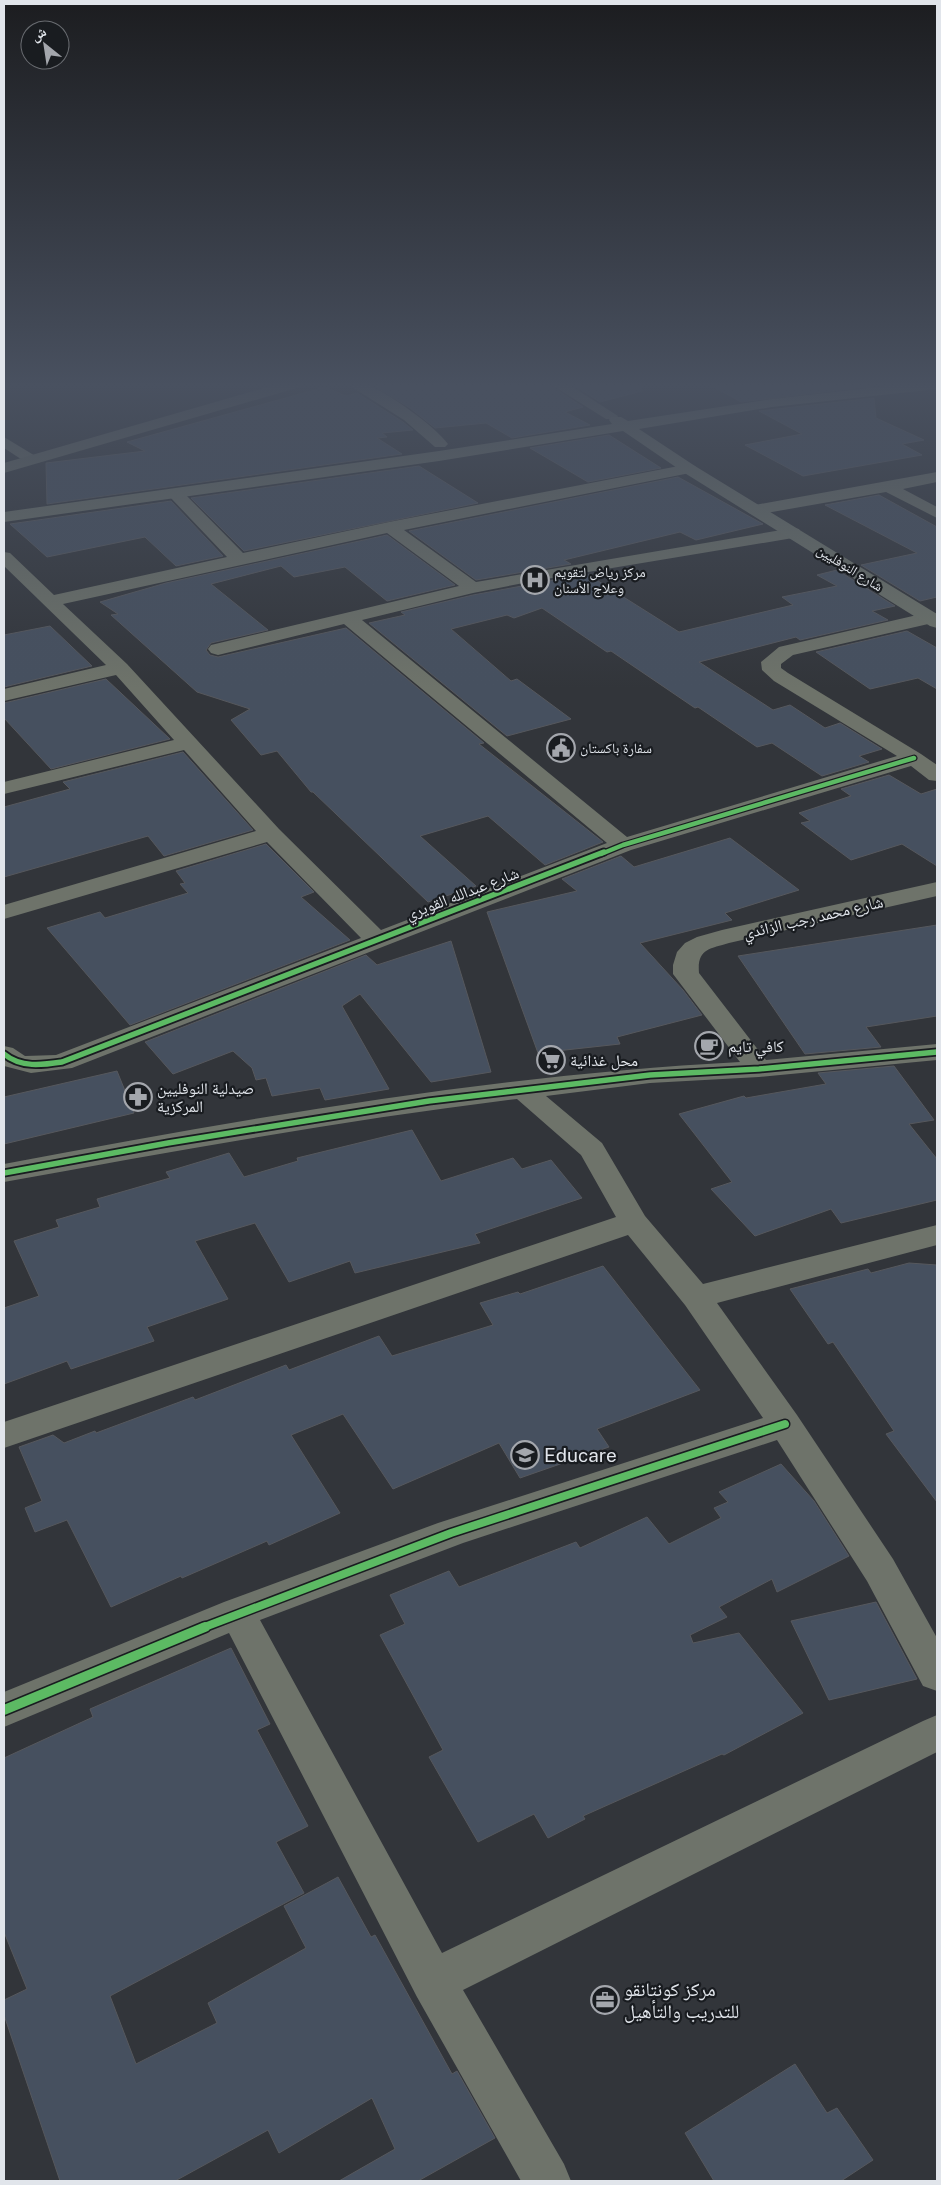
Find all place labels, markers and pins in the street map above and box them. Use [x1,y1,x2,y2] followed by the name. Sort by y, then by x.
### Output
[554,564,646,598] place label: مركز رياض لتقويم وعلاج الأسنان
[520,565,550,595] hospital icon: مركز رياض لتقويم وعلاج الأسنان
[546,733,576,763] public building icon: سفارة باكستان
[580,740,652,757] place label: سفارة باكستان
[694,1031,724,1061] cafe icon: كافي تايم
[728,1037,784,1059] place label: كافي تايم
[536,1045,566,1075] supermarket icon: محل غذائية
[570,1051,638,1071] place label: محل غذائية
[157,1079,254,1116] place label: صيدلية النوفليين المركزية
[123,1082,153,1112] pharmacy icon: صيدلية النوفليين المركزية
[510,1440,540,1470] school or university icon: Educare
[544,1444,617,1466] place label: Educare
[624,1978,739,2023] place label: مركز كونتانقو للتدريب والتأهيل
[590,1985,620,2015] office icon: مركز كونتانقو للتدريب والتأهيل

